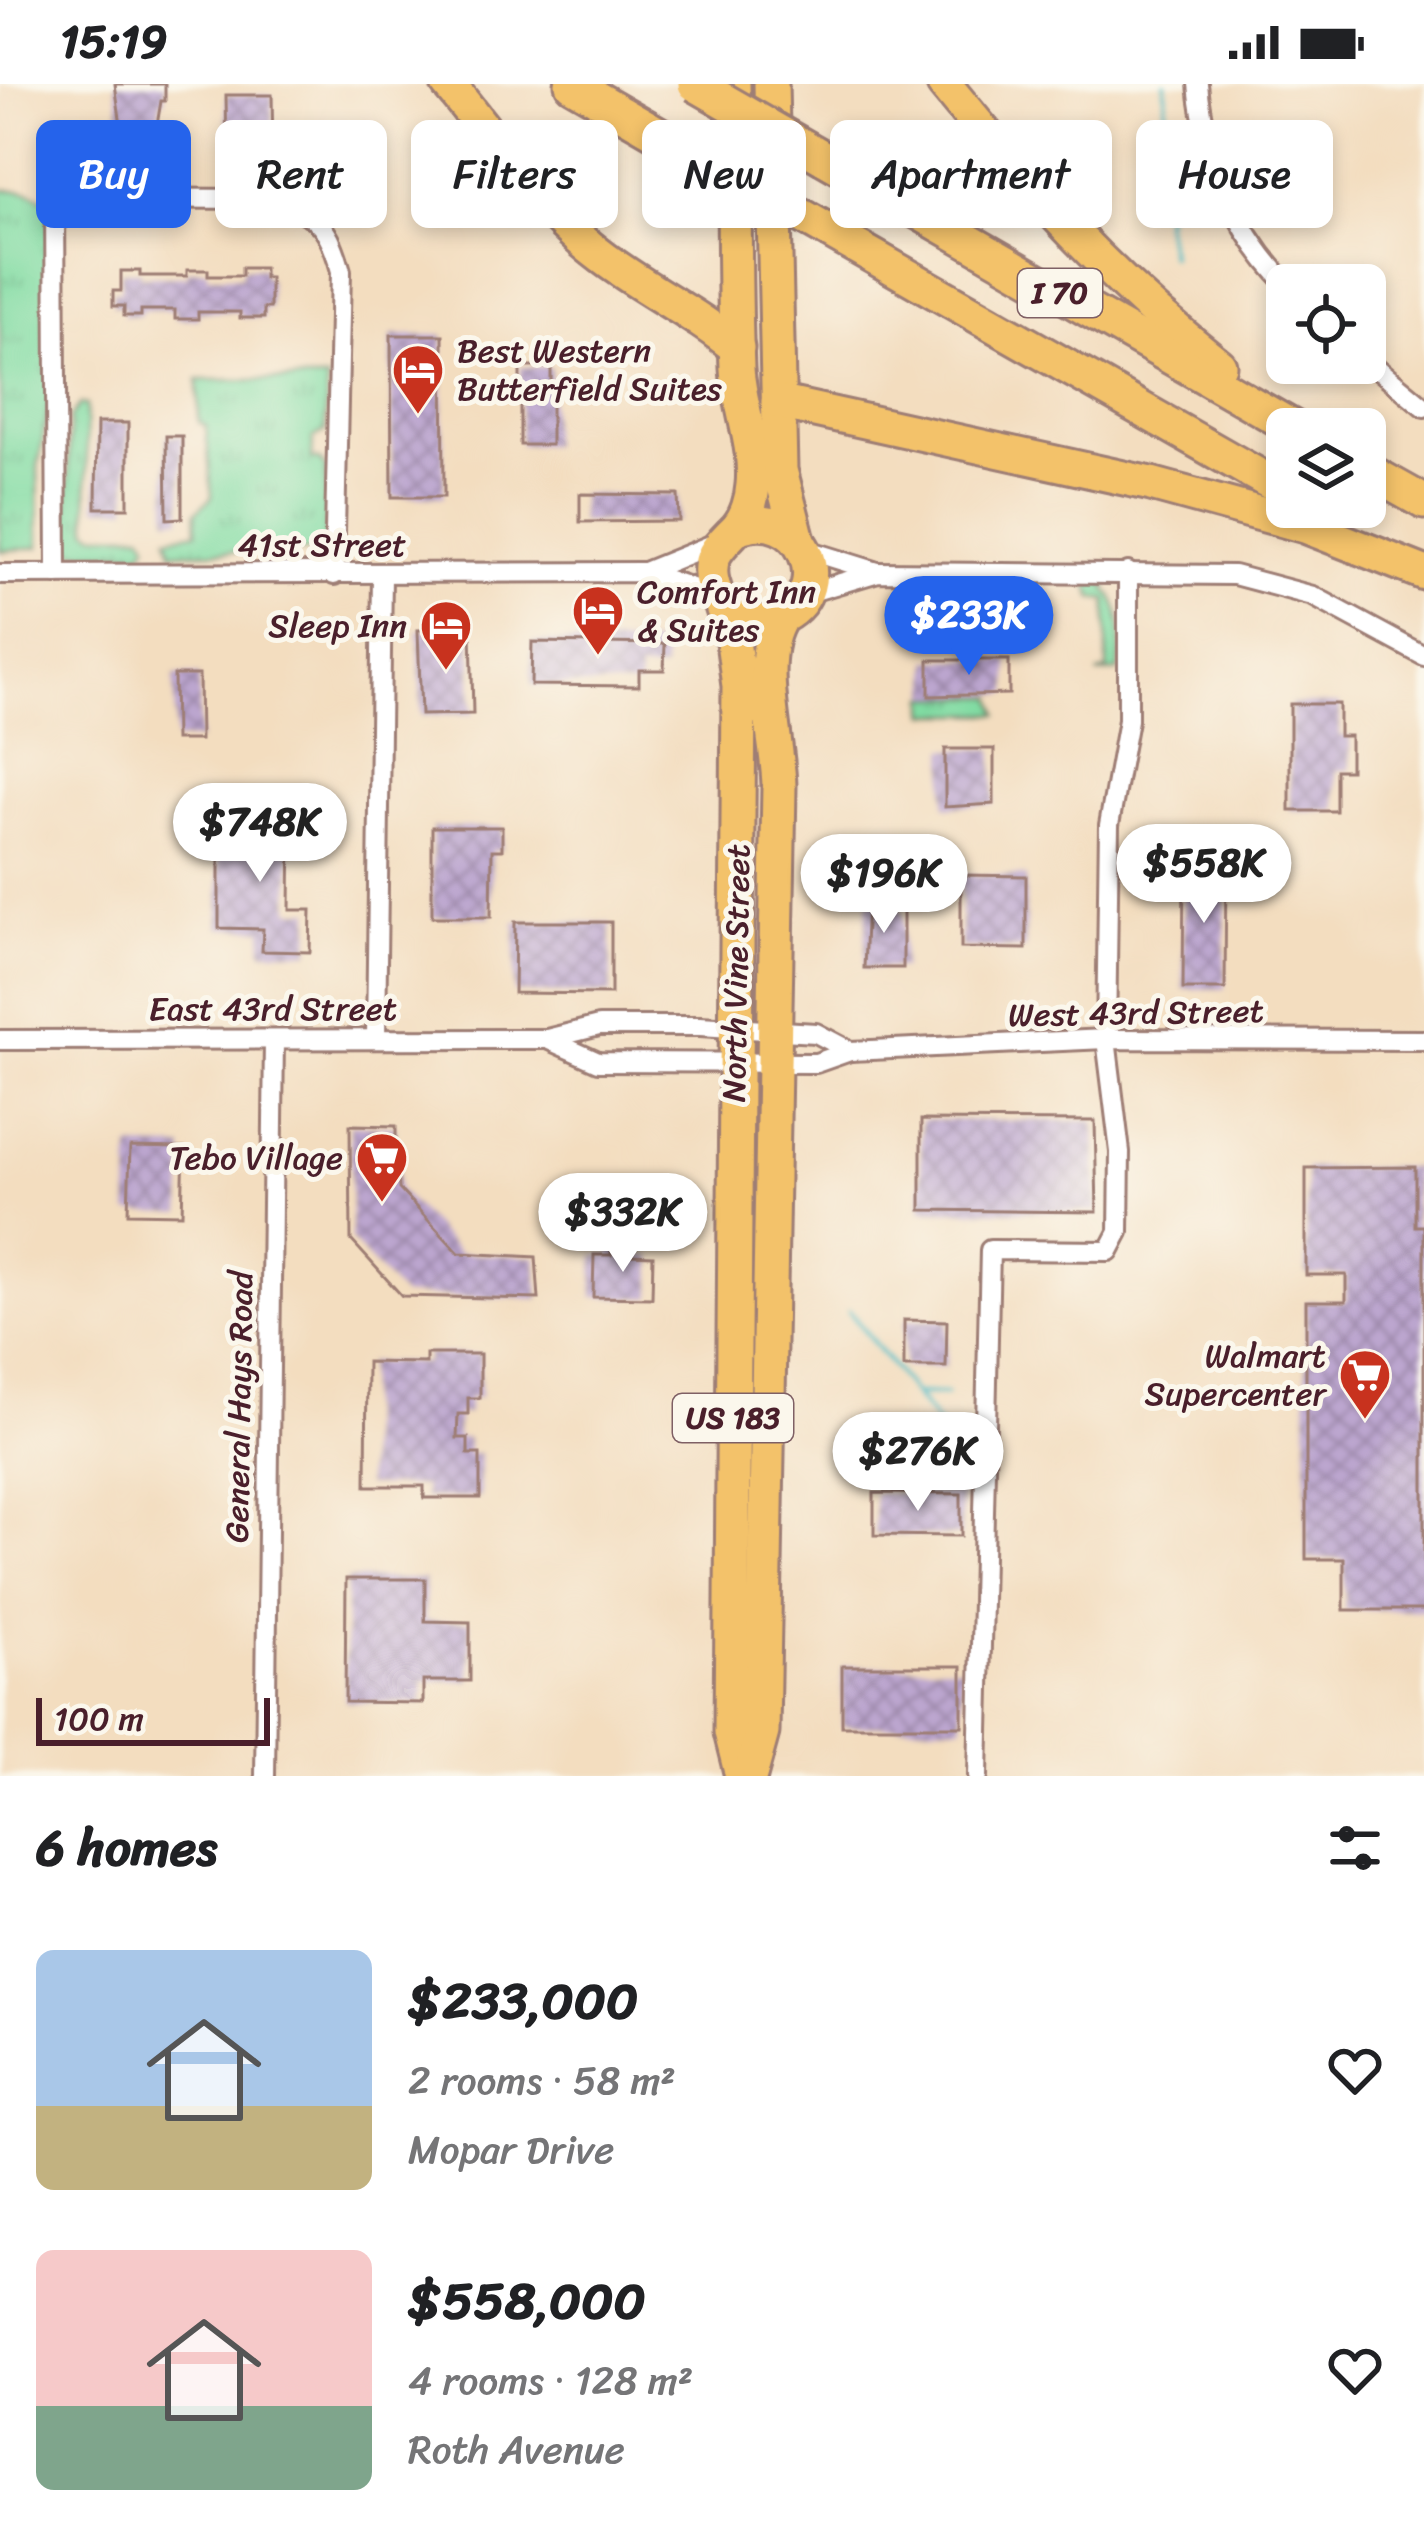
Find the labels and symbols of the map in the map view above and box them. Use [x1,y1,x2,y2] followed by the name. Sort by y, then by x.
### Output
[1018,269,1102,317] road number: I 70
[457,322,723,418] place label: Best Western Butterfield Suites
[390,342,446,416] hotel icon: Best Western Butterfield Suites
[238,516,406,574] street label: 41st Street
[637,563,816,659] place label: Comfort Inn & Suites
[885,576,1053,678] pin: $233K
[570,583,626,657] hotel icon: Comfort Inn & Suites
[268,597,407,655] place label: Sleep Inn
[418,598,474,672] hotel icon: Sleep Inn
[176,783,344,885] pin: $748K
[1120,824,1288,926] pin: $558K
[800,834,968,936] pin: $196K
[705,843,767,1103] street label: North Vine Street
[149,980,397,1038] street label: East 43rd Street
[1008,982,1264,1044] street label: West 43rd Street
[169,1129,343,1187] place label: Tebo Village
[354,1130,410,1204] supermarket icon: Tebo Village
[539,1173,707,1275] pin: $332K
[208,1268,270,1543] street label: General Hays Road
[1145,1327,1327,1423] place label: Walmart Supercenter
[1337,1347,1393,1421] supermarket icon: Walmart Supercenter
[673,1394,793,1442] road number: US 183
[834,1412,1002,1514] pin: $276K
[36,1692,270,1745] scale bar

